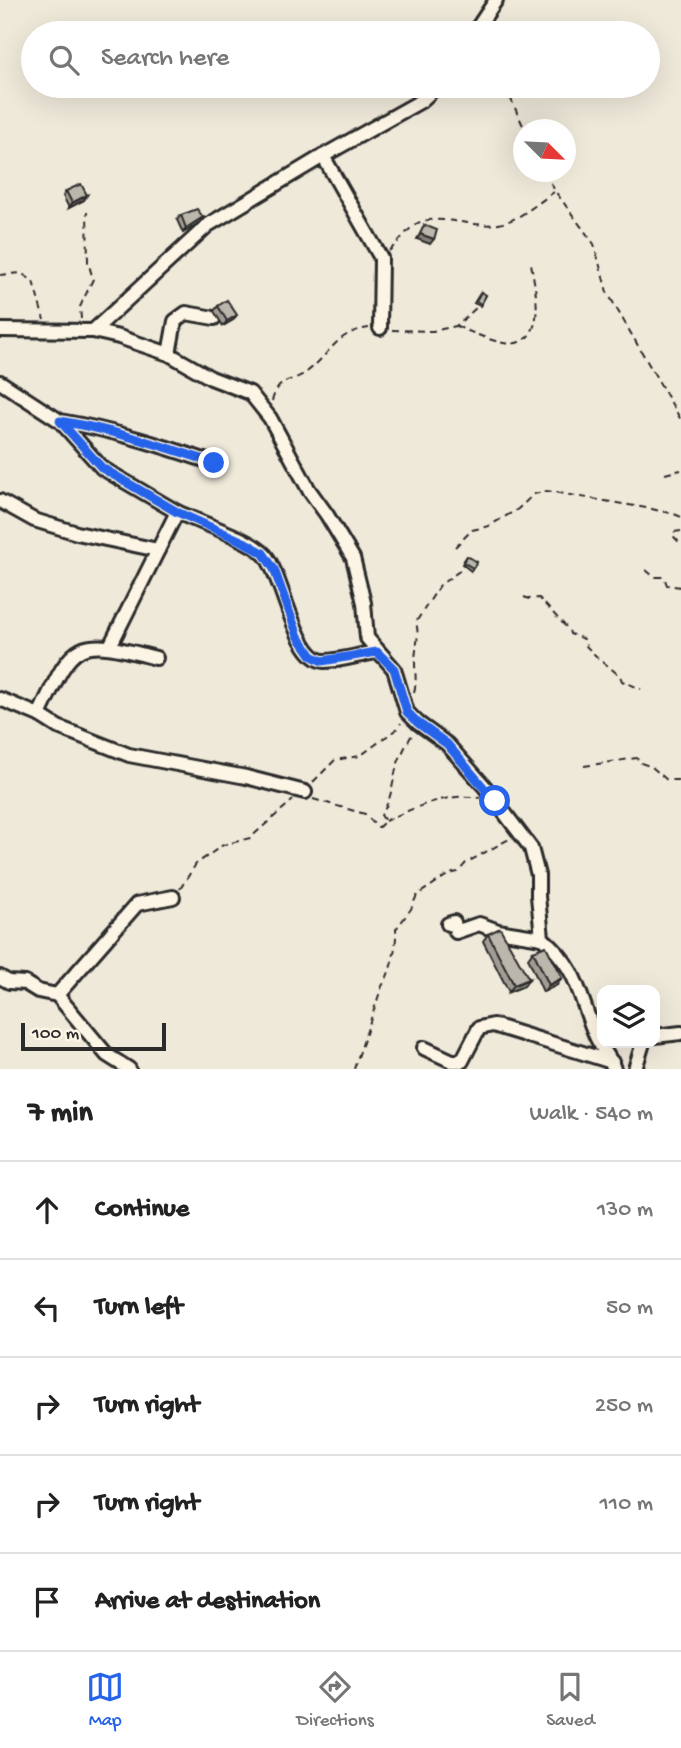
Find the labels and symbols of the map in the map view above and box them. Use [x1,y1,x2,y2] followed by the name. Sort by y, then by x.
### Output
[513,119,576,182] north arrow
[198,447,229,478] route end
[479,785,510,816] route start
[21,1020,166,1052] scale bar

